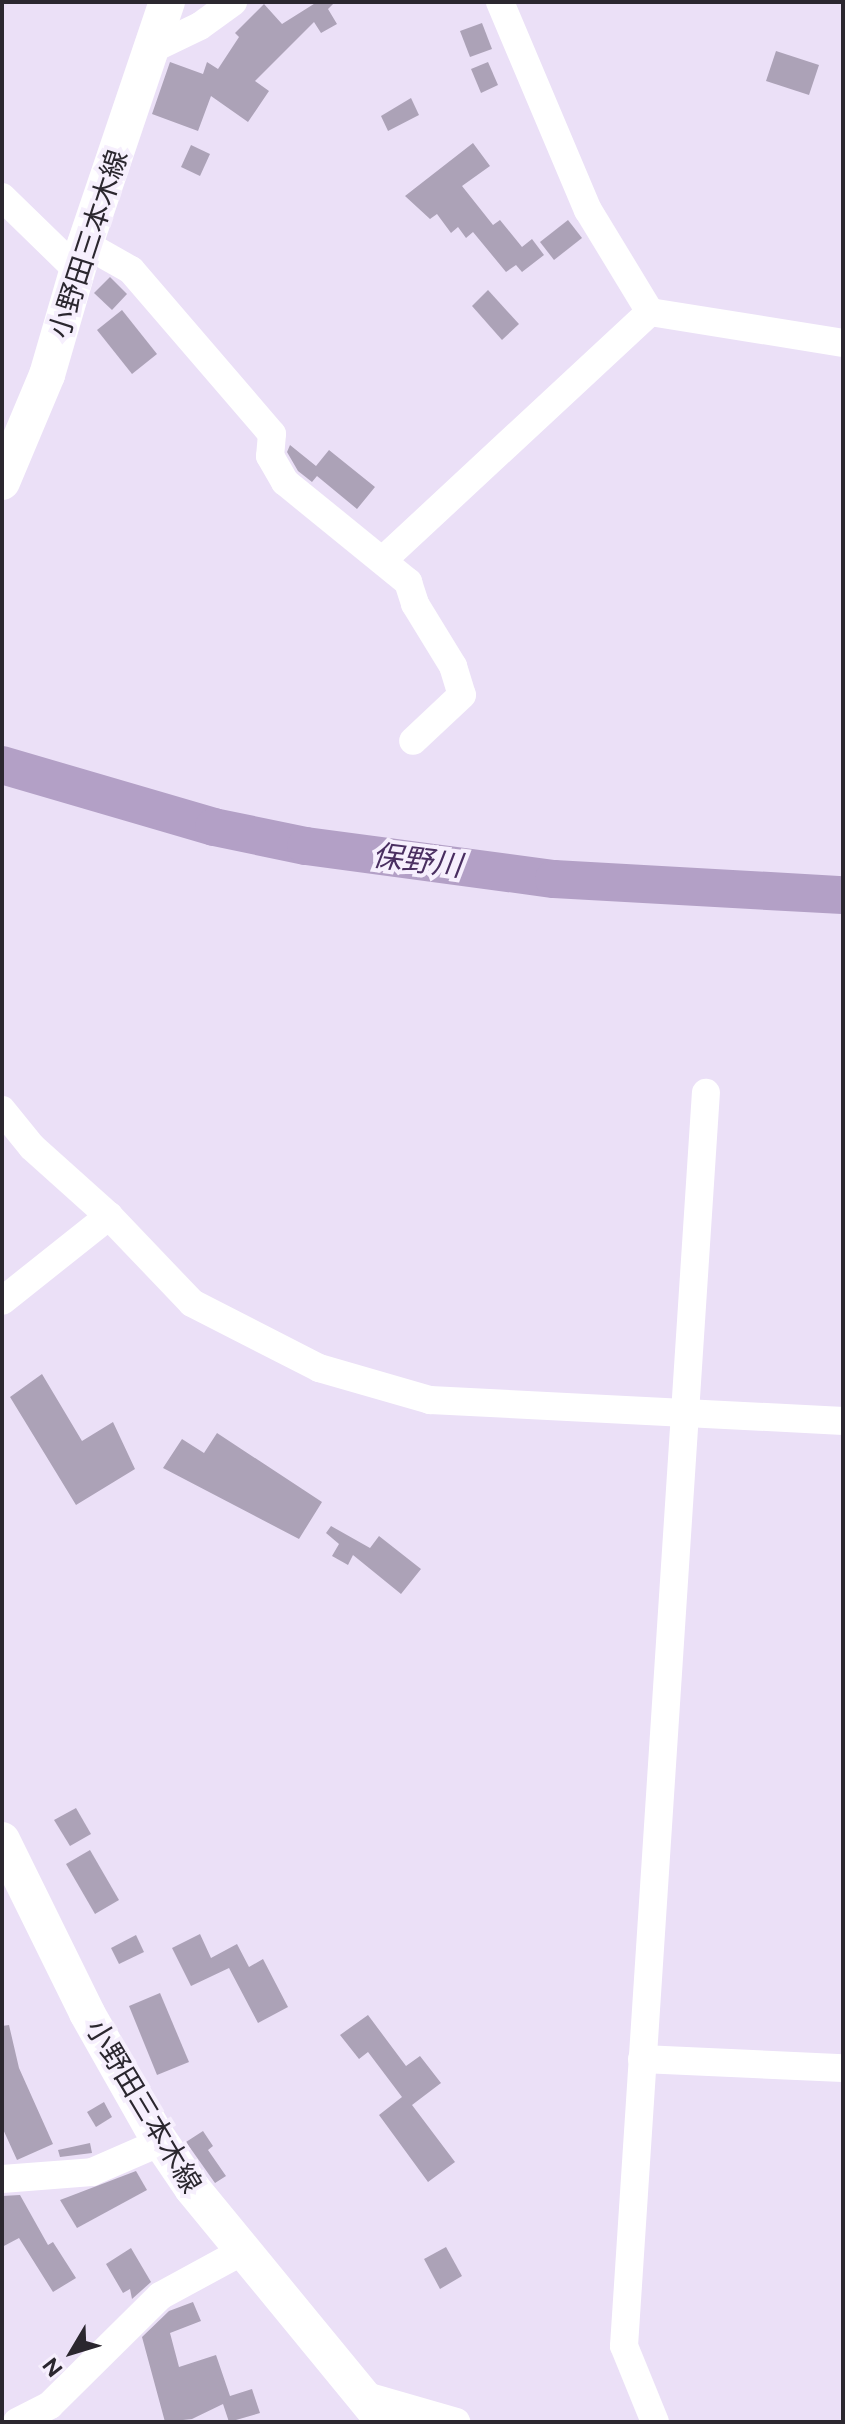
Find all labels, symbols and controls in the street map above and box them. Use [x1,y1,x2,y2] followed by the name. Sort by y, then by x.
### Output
[42,146,134,342] street label: 小野田三本木線
[370,838,464,884] water label: 保野川
[79,2013,209,2199] street label: 小野田三本木線
[32,2312,112,2392] north arrow
[37,2352,69,2382] text: N

